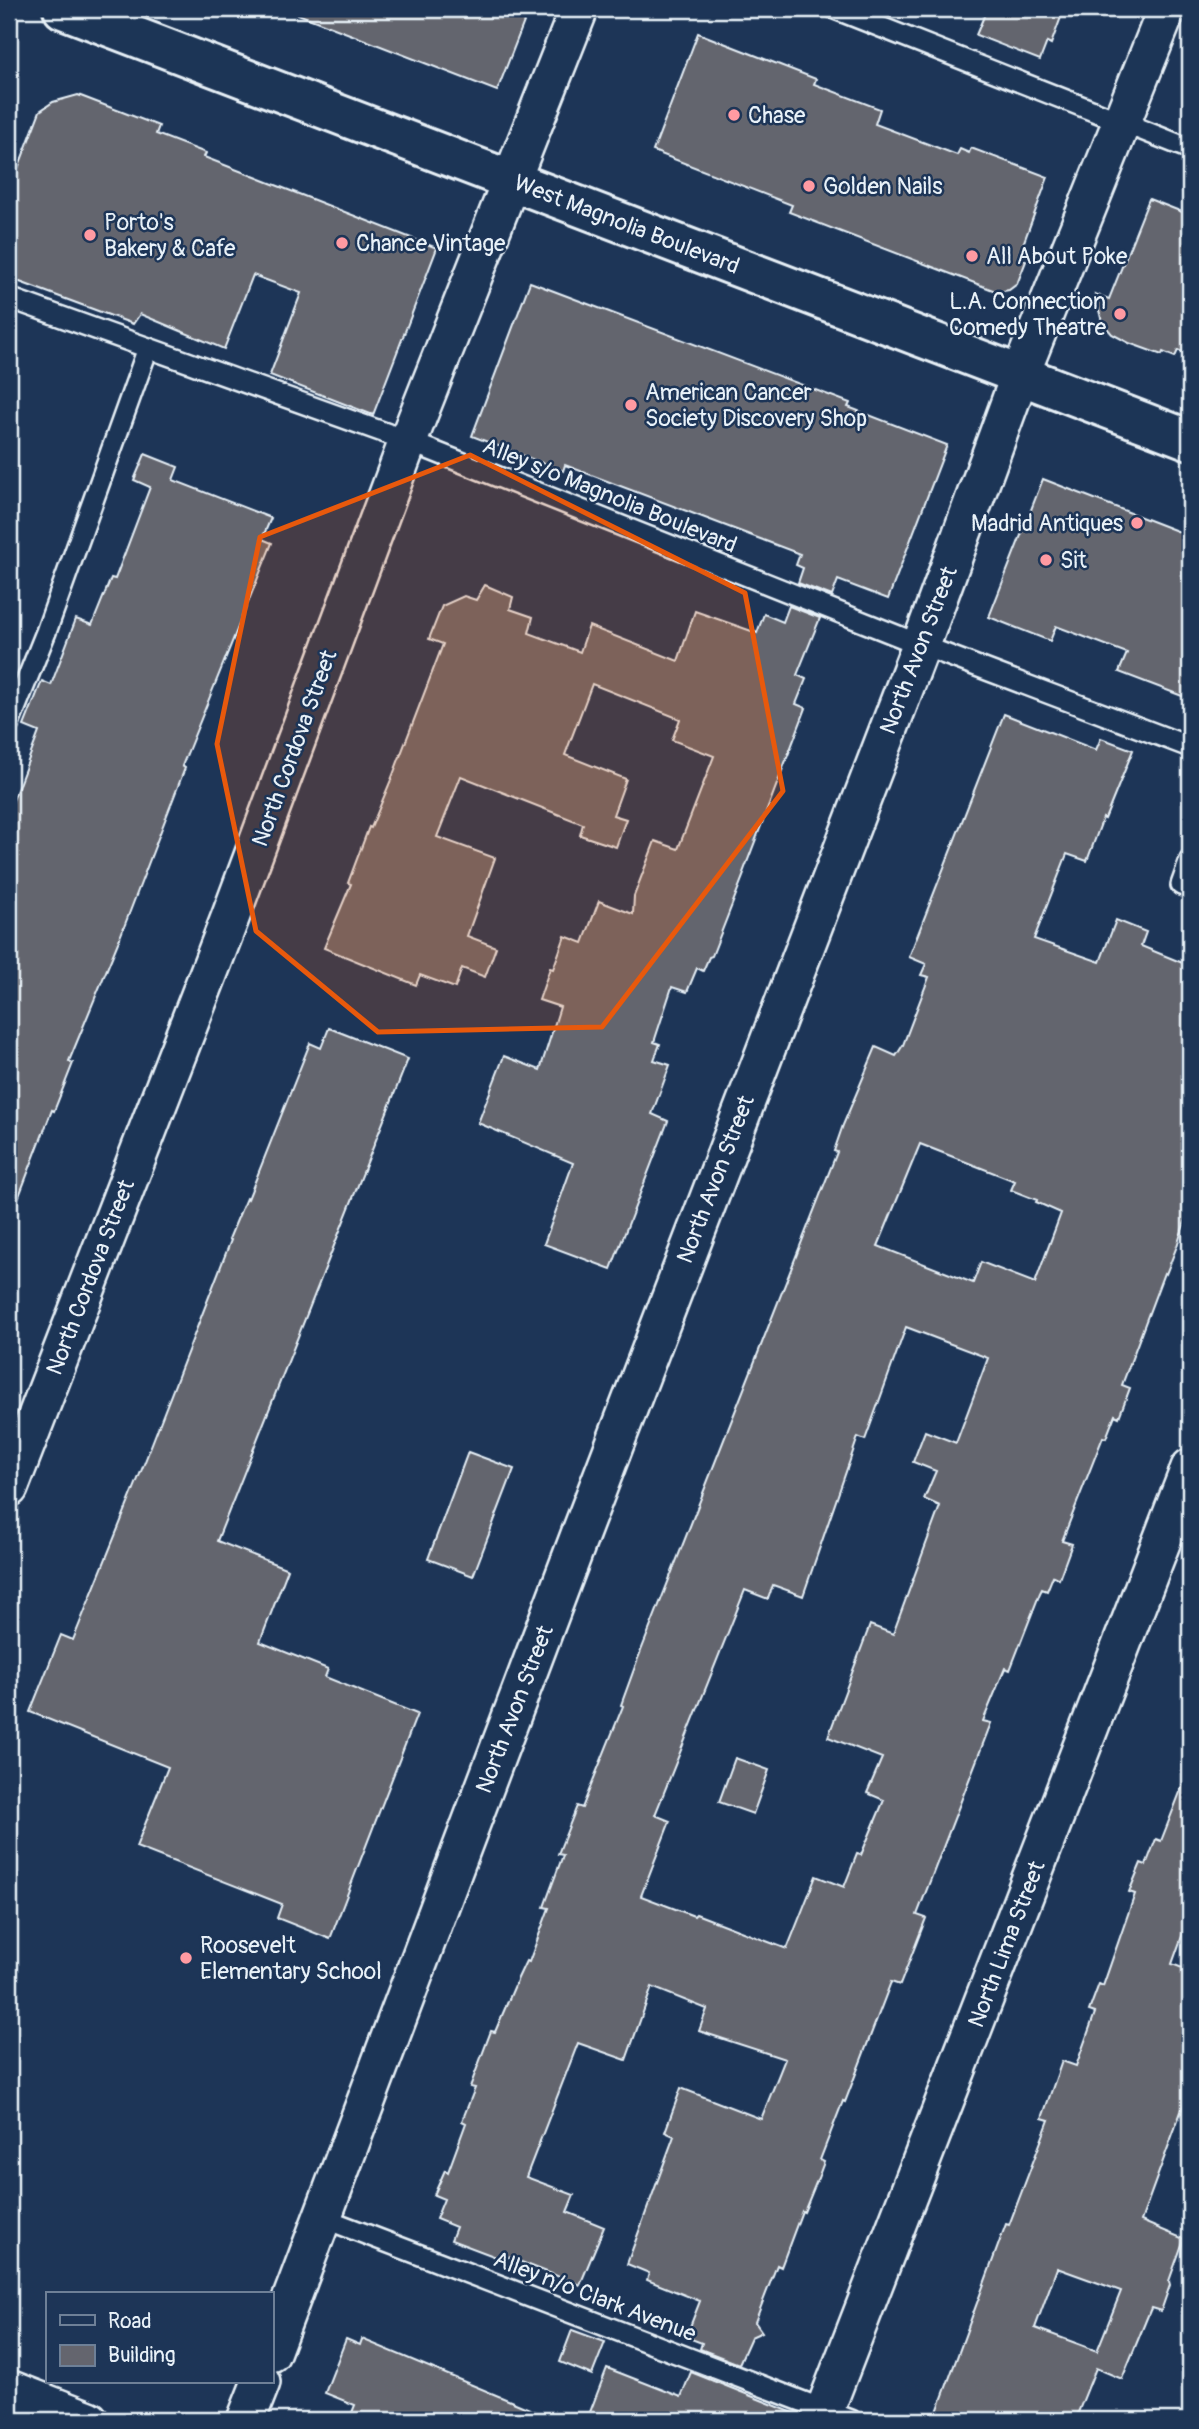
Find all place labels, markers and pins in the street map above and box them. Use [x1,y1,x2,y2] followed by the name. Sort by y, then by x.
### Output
[748,101,806,130] place label: Chase
[726,107,742,123] marker: Chase
[823,172,943,201] place label: Golden Nails
[801,178,817,194] marker: Golden Nails
[104,208,236,263] place label: Porto's Bakery & Cafe
[82,227,98,243] marker: Porto's Bakery & Cafe
[356,229,506,258] place label: Chance Vintage
[334,235,350,251] marker: Chance Vintage
[986,242,1128,271] place label: All About Poke
[964,248,980,264] marker: All About Poke
[949,287,1107,342] place label: L.A. Connection Comedy Theatre
[1112,306,1128,322] marker: L.A. Connection Comedy Theatre
[645,378,867,433] place label: American Cancer Society Discovery Shop
[623,397,639,413] marker: American Cancer Society Discovery Shop
[971,509,1123,538] place label: Madrid Antiques
[1129,515,1145,531] marker: Madrid Antiques
[1060,546,1088,575] place label: Sit
[1038,552,1054,568] marker: Sit
[200,1931,382,1986] place label: Roosevelt Elementary School
[178,1950,194,1966] marker: Roosevelt Elementary School

